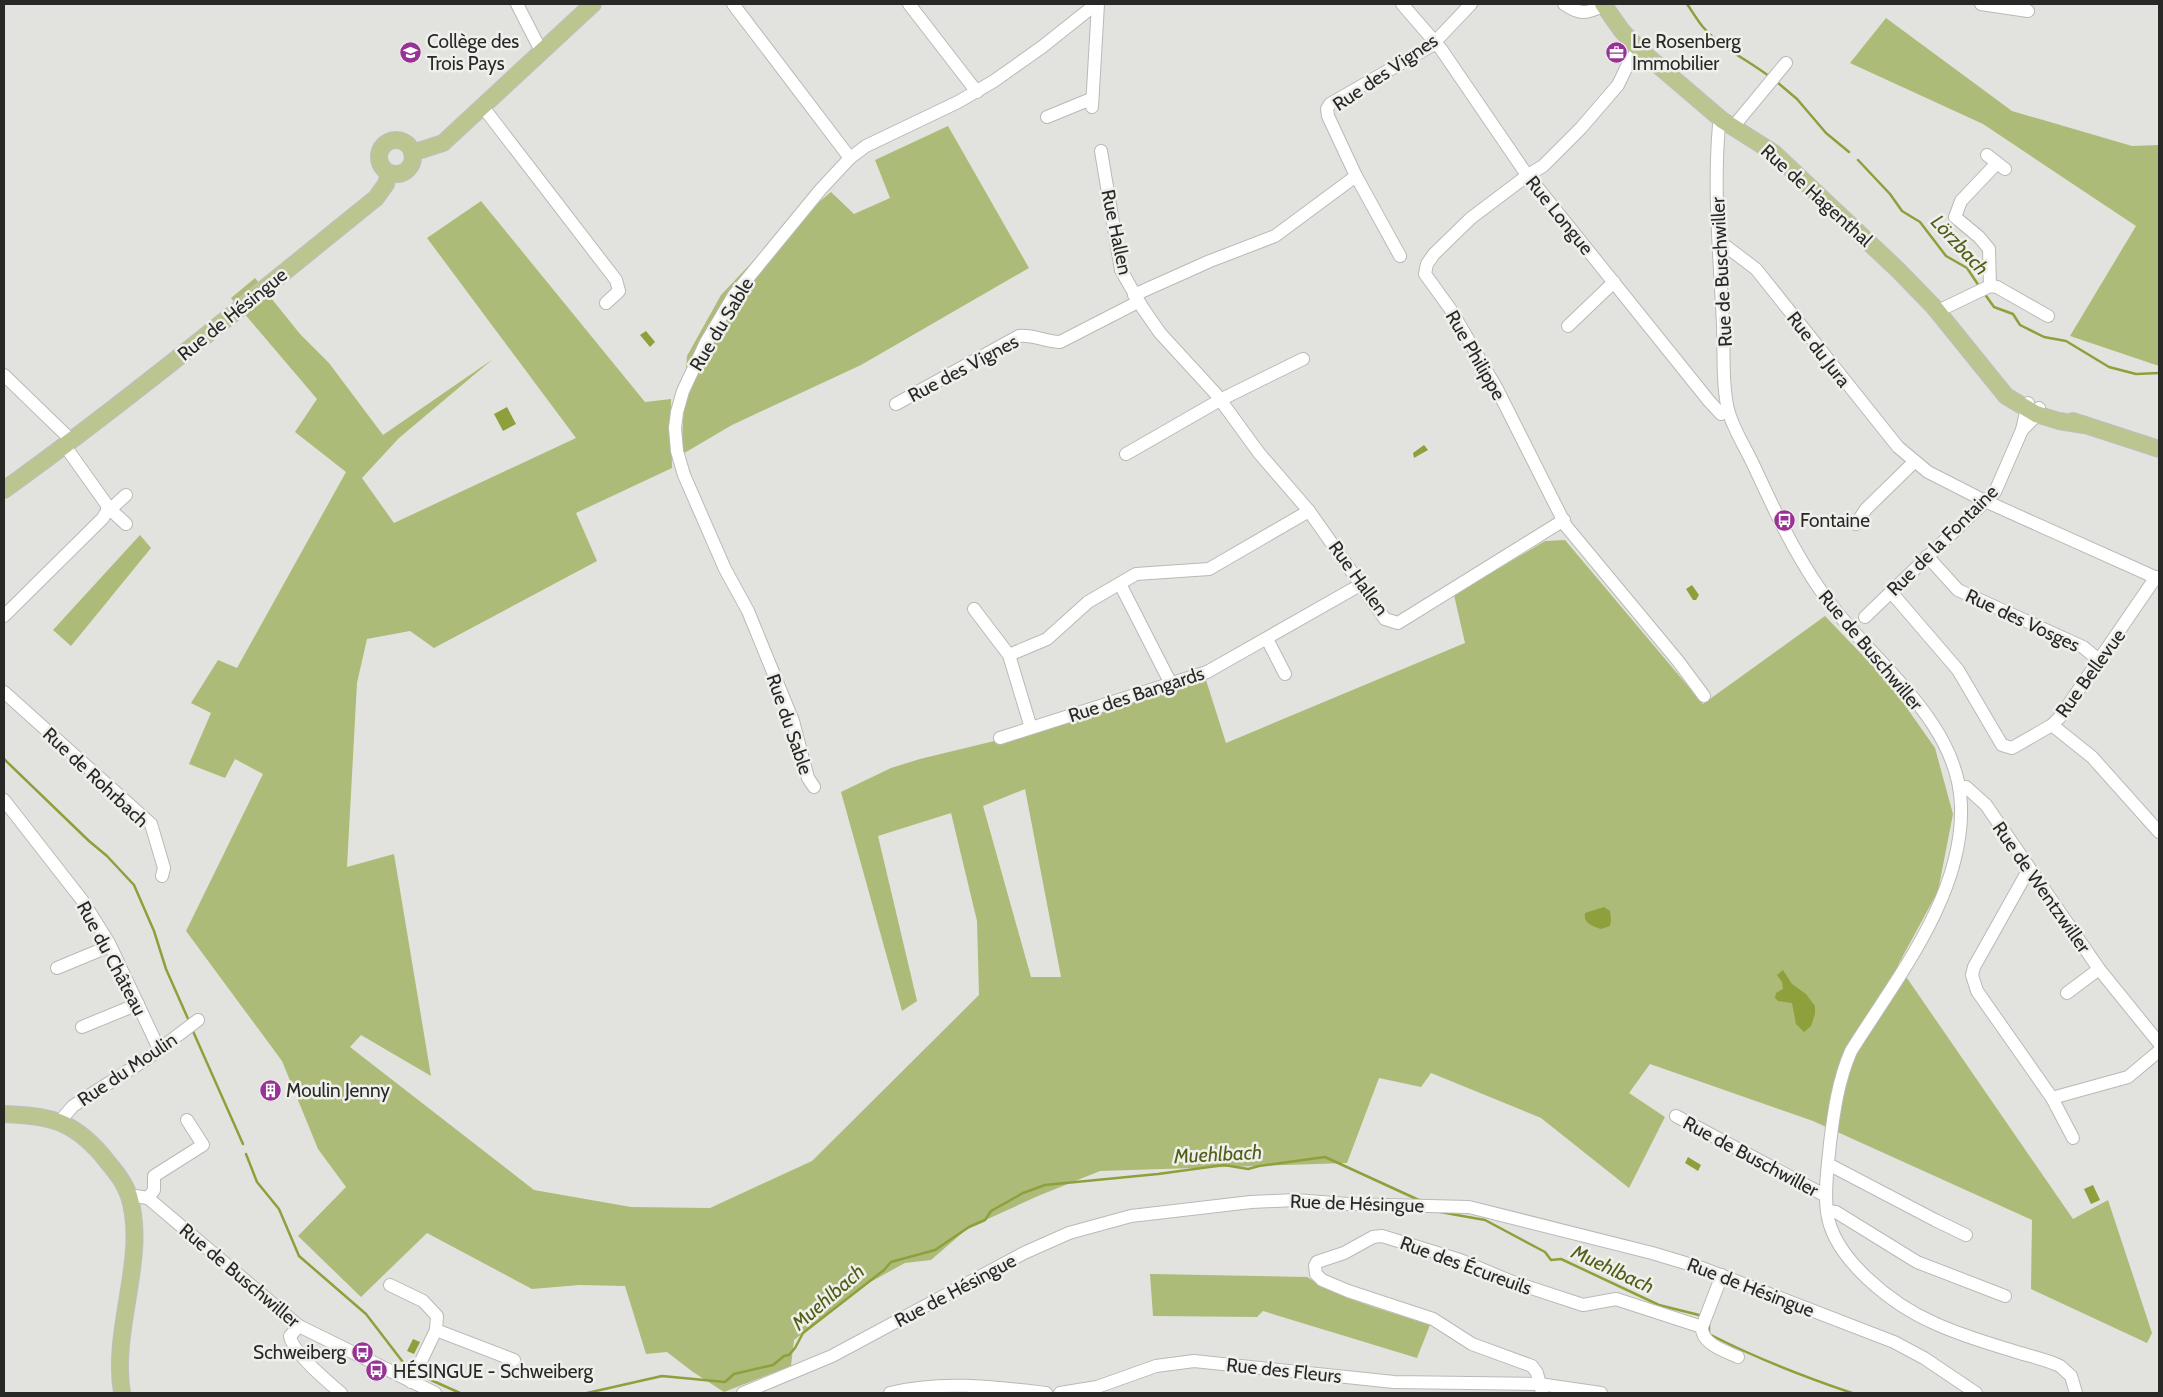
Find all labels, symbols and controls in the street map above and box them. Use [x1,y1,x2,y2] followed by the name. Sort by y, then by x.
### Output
[1328,29,1442,116] street label: Rue des Vignes
[427,30,519,75] place label: Collège des Trois Pays
[1632,30,1741,75] place label: Le Rosenberg Immobilier
[399,40,423,64] school or university icon: Collège des Trois Pays
[1604,40,1628,64] office icon: Le Rosenberg Immobilier
[1756,139,1878,252] street label: Rue de Hagenthal
[1521,171,1599,260] street label: Rue Longue
[1096,187,1137,277] street label: Rue Hallen
[1706,196,1737,347] street label: Rue de Buschwiller
[1926,210,1994,280] water label: Lörzbach
[173,263,292,366] street label: Rue de Hésingue
[685,273,758,375] street label: Rue du Sable
[1441,306,1511,404] street label: Rue Philippe
[1782,307,1855,392] street label: Rue du Jura
[904,330,1022,407] street label: Rue des Vignes
[1882,480,2003,601] street label: Rue de la Fontaine
[1772,508,1796,532] bus stop icon: Fontaine
[1800,509,1870,532] place label: Fontaine
[1324,536,1393,620] street label: Rue Hallen
[1962,584,2084,657] street label: Rue des Vosges
[1814,585,1928,715] street label: Rue de Buschwiller
[2051,624,2130,722] street label: Rue Bellevue
[1065,662,1207,727] street label: Rue des Bangards
[762,671,818,778] street label: Rue du Sable
[38,723,153,832] street label: Rue de Rohrbach
[1988,817,2095,957] street label: Rue de Wentzwiller
[72,897,151,1019] street label: Rue du Château
[73,1028,181,1111] street label: Rue du Moulin
[258,1078,282,1102] building icon: Moulin Jenny
[286,1079,390,1102] place label: Moulin Jenny
[1679,1111,1822,1202] street label: Rue de Buschwiller
[1172,1140,1263,1168] water label: Muehlbach
[1289,1190,1425,1217] street label: Rue de Hésingue
[175,1218,305,1332] street label: Rue de Buschwiller
[1397,1230,1535,1300] street label: Rue des Écureuils
[1567,1239,1658,1299] water label: Muehlbach
[891,1249,1020,1332] street label: Rue de Hésingue
[1684,1253,1818,1322] street label: Rue de Hésingue
[786,1259,869,1336] water label: Muehlbach
[350,1340,374,1364] bus stop icon: Schweiberg
[253,1341,347,1364] place label: Schweiberg
[1225,1353,1343,1388] street label: Rue des Fleurs
[365,1359,389,1383] bus stop icon: HÉSINGUE - Schweiberg
[393,1359,593,1383] place label: HÉSINGUE - Schweiberg

